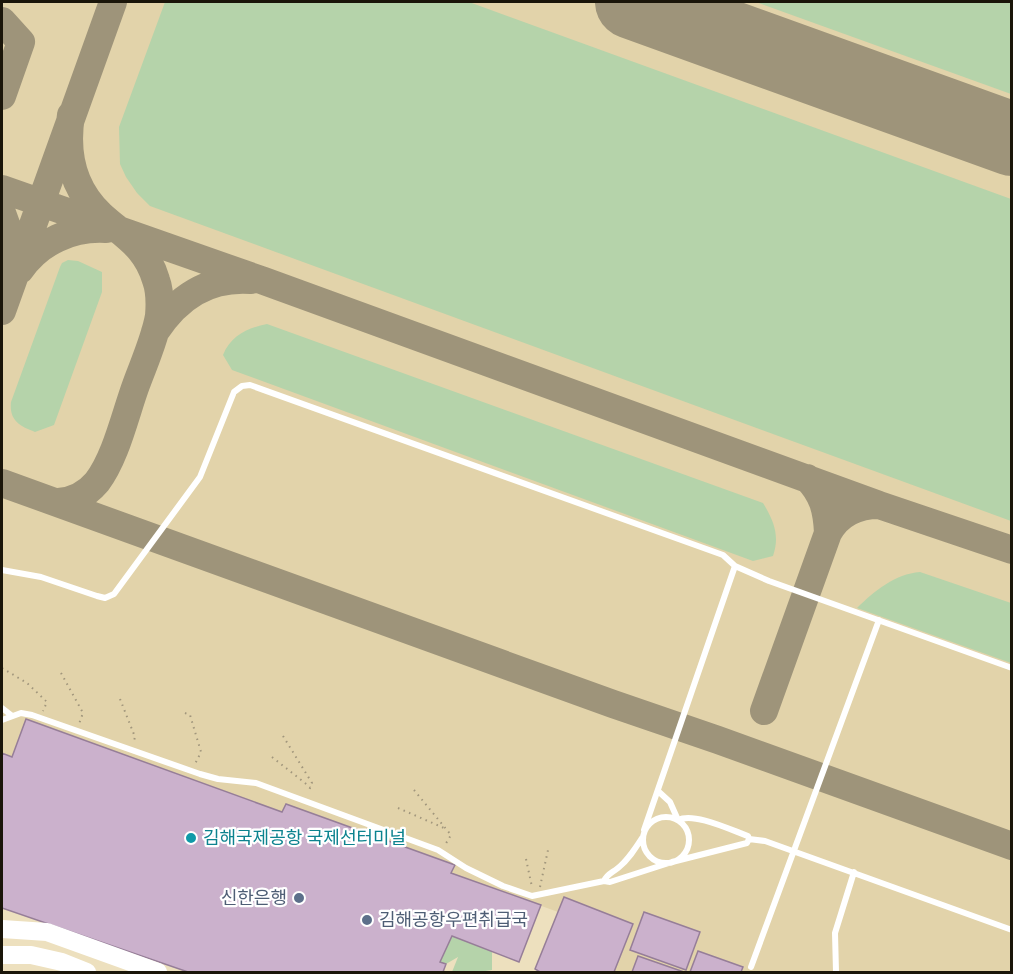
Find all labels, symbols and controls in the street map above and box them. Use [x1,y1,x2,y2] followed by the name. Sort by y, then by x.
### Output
[203,827,406,848] place label: 김해국제공항 국제선터미널
[184,831,198,845] marker: 김해국제공항 국제선터미널
[221,887,287,908] place label: 신한은행
[292,891,306,905] marker: 신한은행
[379,909,528,930] place label: 김해공항우편취급국
[360,913,374,927] marker: 김해공항우편취급국

